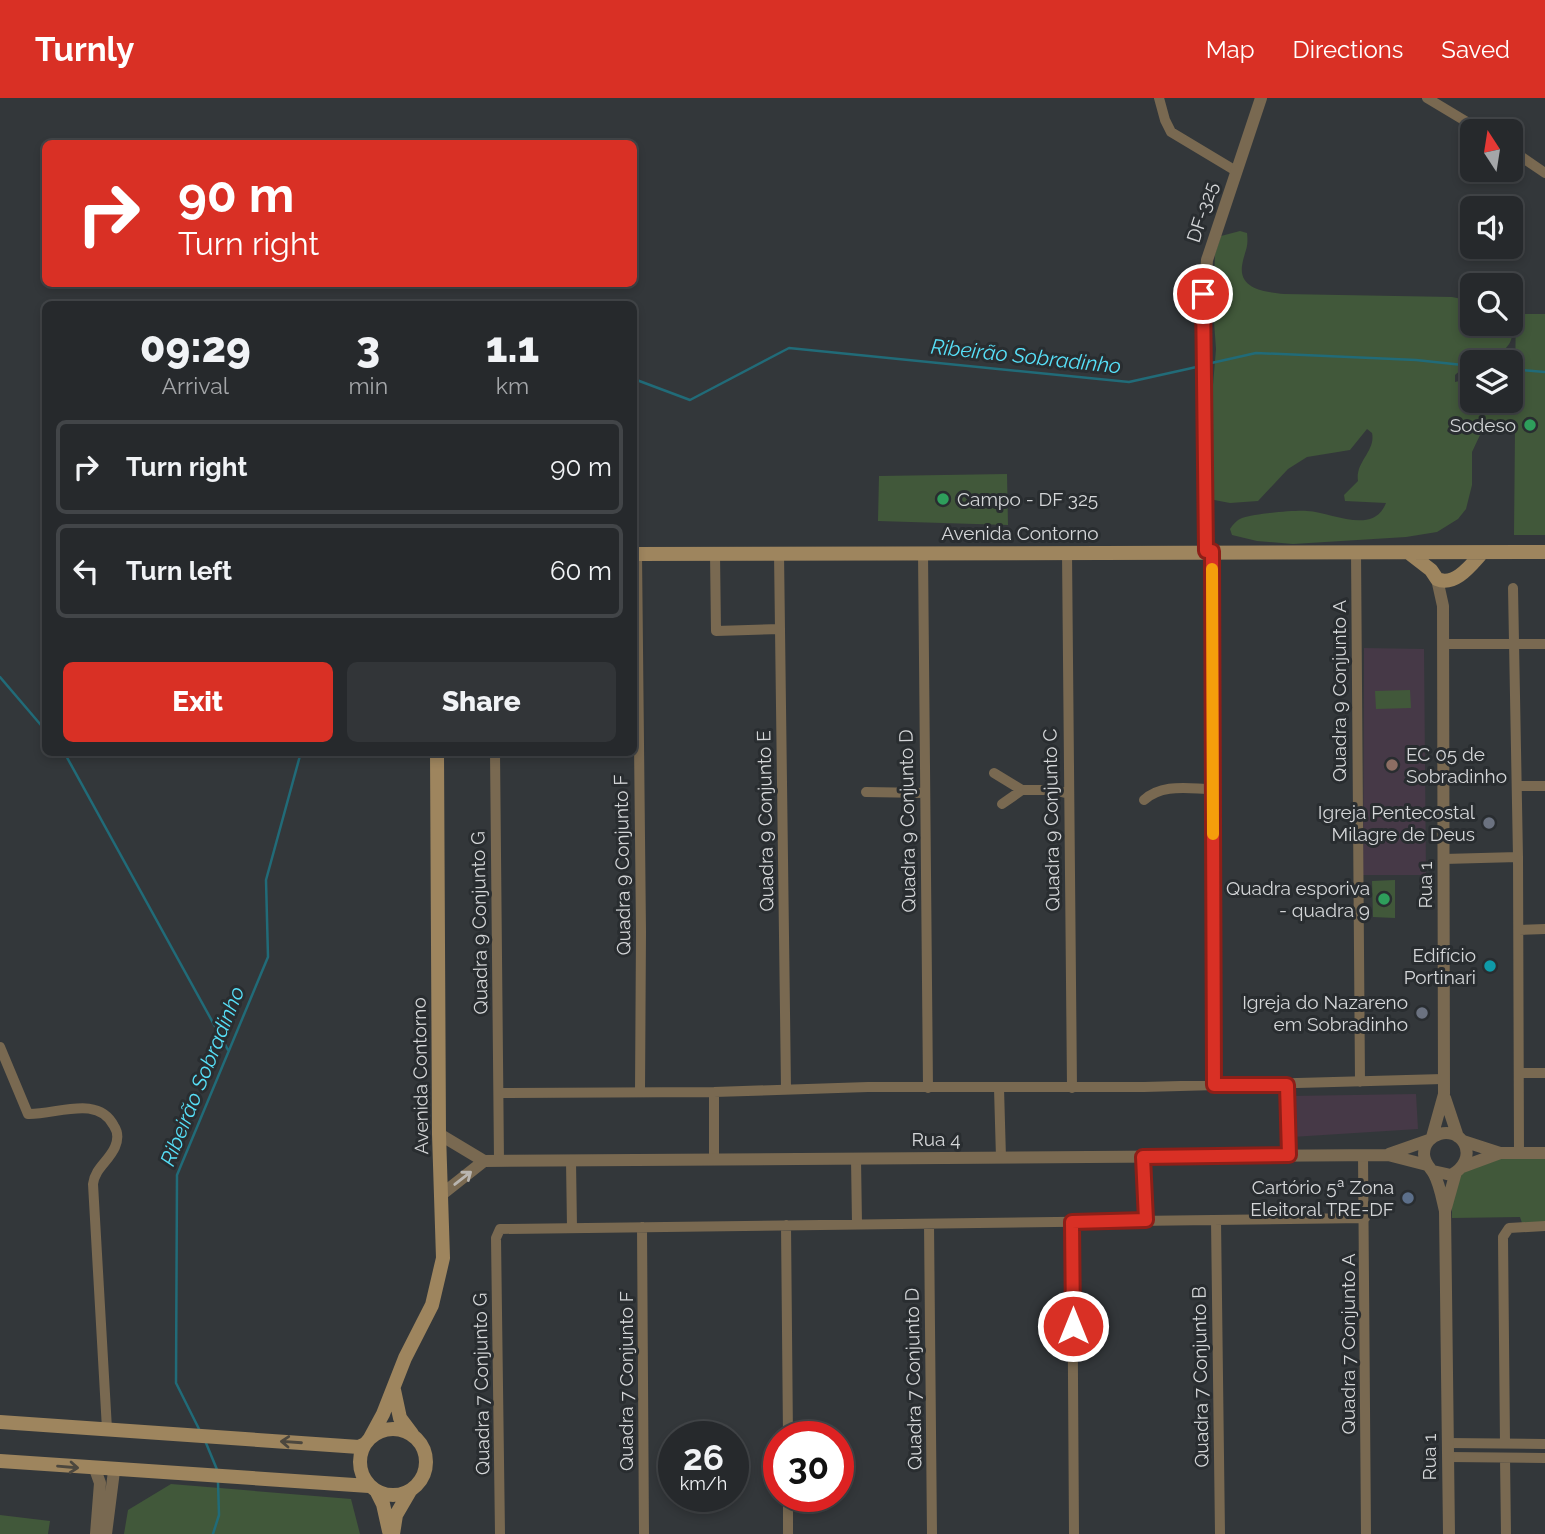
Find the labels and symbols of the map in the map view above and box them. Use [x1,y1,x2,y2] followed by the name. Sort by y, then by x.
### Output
[1460,119,1522,182] north arrow
[1182,179,1222,245] street label: DF-325
[1173,264,1233,324] pin
[930,334,1122,378] water label: Ribeirão Sobradinho
[1450,414,1516,436] place label: Sodeso
[1522,417,1538,433] marker: Sodeso
[957,488,1098,510] place label: Campo - DF 325
[935,491,951,507] marker: Campo - DF 325
[941,522,1099,544] street label: Avenida Contorno
[1328,600,1350,782] street label: Quadra 9 Conjunto A
[1038,728,1064,912] street label: Quadra 9 Conjunto C
[894,729,920,913] street label: Quadra 9 Conjunto D
[752,730,778,912] street label: Quadra 9 Conjunto E
[1406,743,1507,787] place label: EC 05 de Sobradinho
[1384,757,1400,773] marker: EC 05 de Sobradinho
[609,774,635,956] street label: Quadra 9 Conjunto F
[1318,801,1476,845] place label: Igreja Pentecostal Milagre de Deus
[1481,815,1497,831] marker: Igreja Pentecostal Milagre de Deus
[466,831,492,1015] street label: Quadra 9 Conjunto G
[1414,862,1436,908] street label: Rua 1
[1226,877,1370,921] place label: Quadra esporiva - quadra 9
[1376,891,1392,907] marker: Quadra esporiva - quadra 9
[1404,944,1476,988] place label: Edifício Portinari
[1482,958,1498,974] marker: Edifício Portinari
[155,983,249,1169] water label: Ribeirão Sobradinho
[1242,991,1408,1035] place label: Igreja do Nazareno em Sobradinho
[408,997,432,1155] street label: Avenida Contorno
[1414,1005,1430,1021] marker: Igreja do Nazareno em Sobradinho
[911,1128,961,1150] street label: Rua 4
[453,1171,471,1186] one-way arrow
[1250,1176,1394,1220] place label: Cartório 5ª Zona Eleitoral TRE-DF
[1400,1190,1416,1206] marker: Cartório 5ª Zona Eleitoral TRE-DF
[1337,1253,1359,1435] street label: Quadra 7 Conjunto A
[1187,1286,1213,1468] street label: Quadra 7 Conjunto B
[900,1288,926,1470] street label: Quadra 7 Conjunto D
[1036,1289,1110,1363] position arrow
[615,1291,637,1471] street label: Quadra 7 Conjunto F
[468,1293,494,1475] street label: Quadra 7 Conjunto G
[763,1421,854,1512] speed limit sign: 30
[1418,1434,1440,1480] street label: Rua 1
[280,1435,303,1448] one-way arrow
[56,1461,79,1474] one-way arrow

